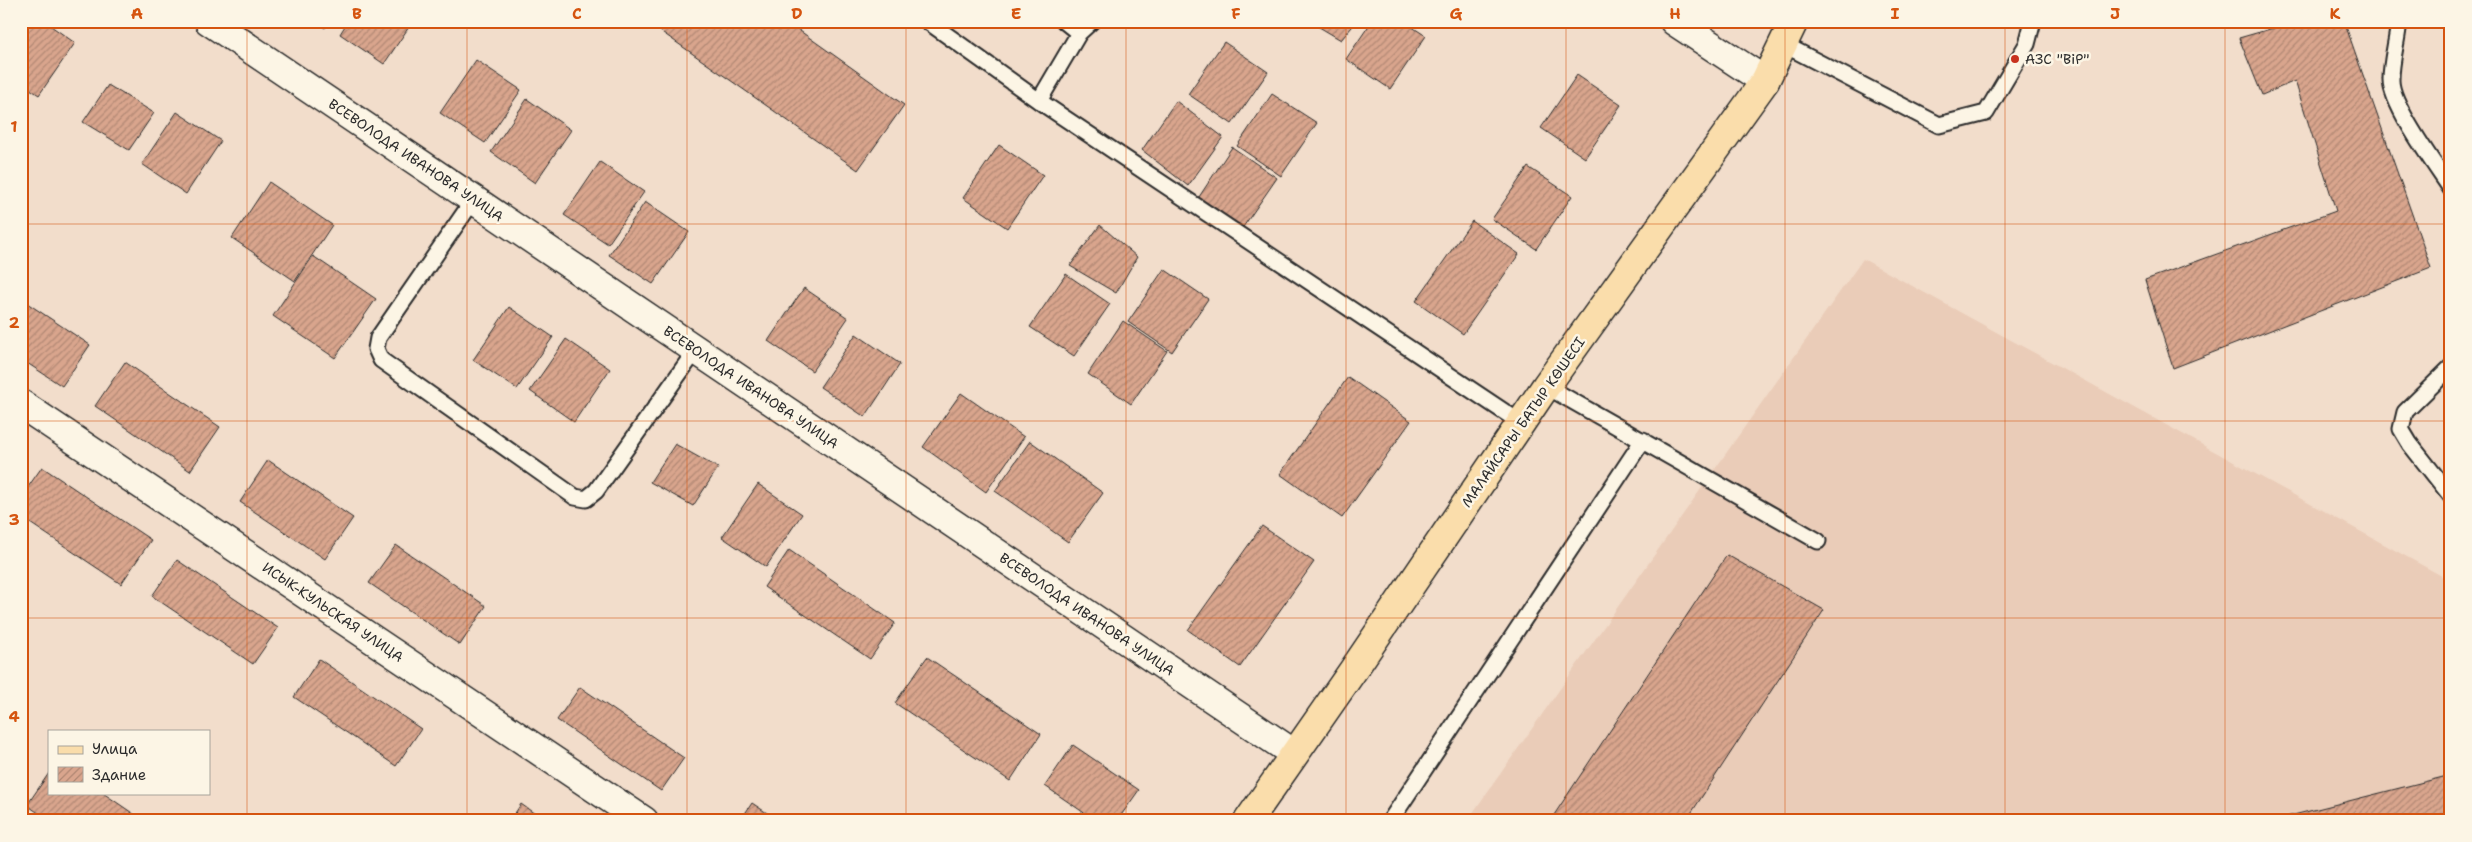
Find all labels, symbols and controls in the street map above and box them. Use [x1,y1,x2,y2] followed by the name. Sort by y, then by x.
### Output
[131,3,143,24] text: A
[352,3,362,24] text: B
[572,3,582,24] text: C
[791,3,803,24] text: D
[1011,3,1021,24] text: E
[1231,3,1241,24] text: F
[1450,3,1463,24] text: G
[1669,3,1681,24] text: H
[1891,3,1900,24] text: I
[2110,3,2120,24] text: J
[2330,3,2341,24] text: K
[2025,50,2090,68] place label: АЗС "BiP"
[2009,53,2021,65] marker: АЗС "BiP"
[325,95,507,225] street label: ВСЕВОЛОДА ИВАНОВА УЛИЦА
[10,116,18,137] text: 1
[8,312,20,333] text: 2
[660,322,842,452] street label: ВСЕВОЛОДА ИВАНОВА УЛИЦА
[1457,333,1589,511] street label: МАЛАЙСАРЫ БАТЫР КӨШЕСІ
[8,509,20,530] text: 3
[996,549,1178,679] street label: ВСЕВОЛОДА ИВАНОВА УЛИЦА
[259,558,407,666] street label: ИСЫК-КУЛЬСКАЯ УЛИЦА
[8,706,20,727] text: 4
[48,730,210,794] legend
[92,739,138,759] text: Улица
[92,765,146,785] text: Здание

